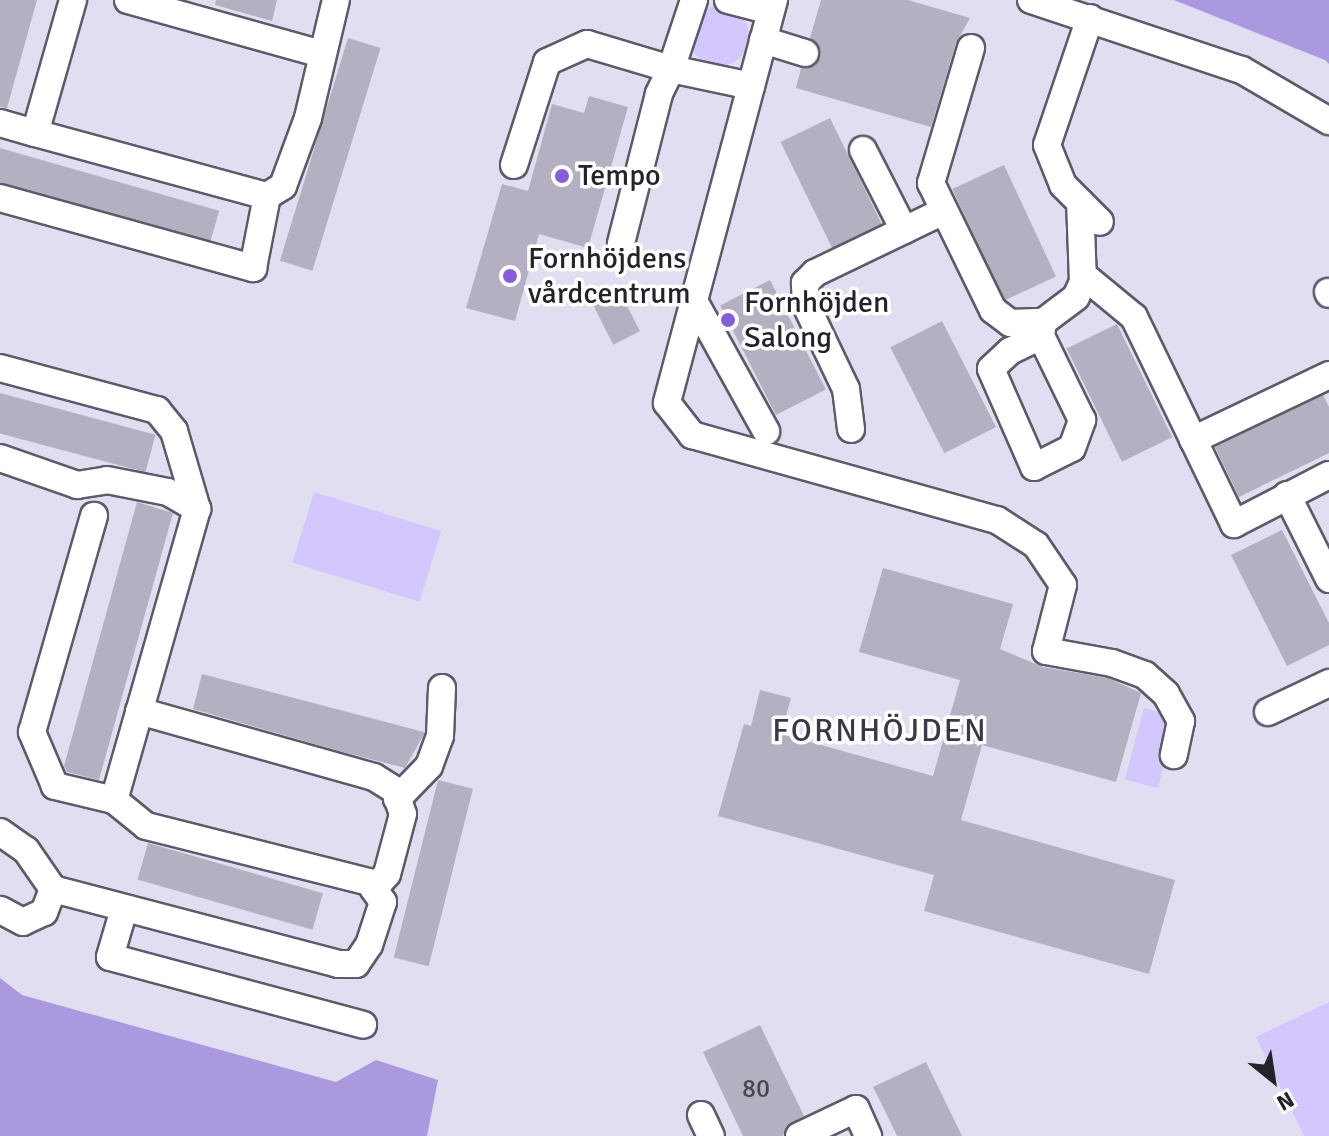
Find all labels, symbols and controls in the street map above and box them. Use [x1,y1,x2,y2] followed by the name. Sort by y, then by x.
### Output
[578,158,661,194] place label: Tempo
[553,167,571,185] marker: Tempo
[528,241,691,312] place label: Fornhöjdens vårdcentrum
[499,265,521,287] marker: Fornhöjdens vårdcentrum
[744,285,889,356] place label: Fornhöjden Salong
[719,311,737,329] marker: Fornhöjden Salong
[772,712,988,750] district label: FORNHÖJDEN
[1233,1040,1313,1120] north arrow
[742,1074,770,1106] house number: 80
[1272,1086,1299,1117] text: N

